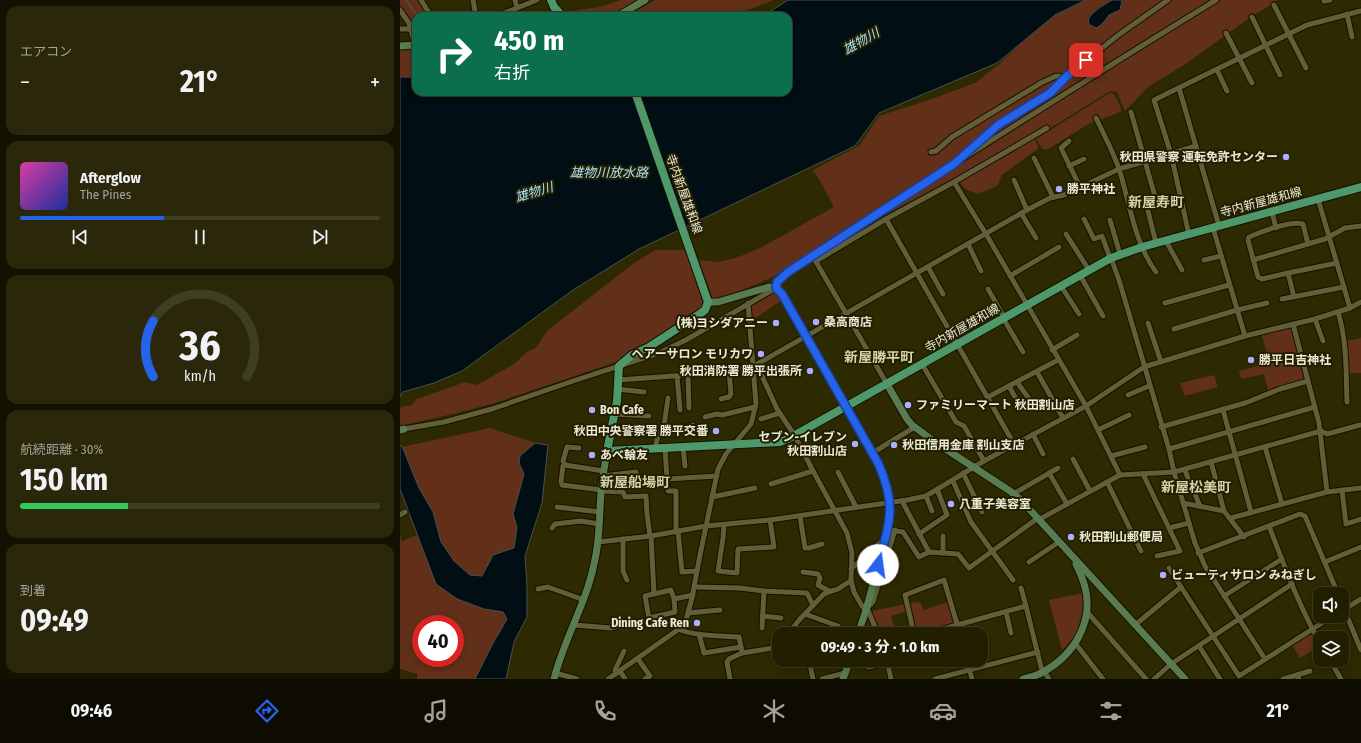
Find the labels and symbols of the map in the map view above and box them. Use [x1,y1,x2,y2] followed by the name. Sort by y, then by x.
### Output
[840,24,883,57] water label: 雄物川
[1069,43,1103,77] pin
[1120,150,1278,164] place label: 秋田県警察 運転免許センター
[663,152,705,236] street label: 寺内新屋雄和線
[1281,152,1291,162] marker: 秋田県警察 運転免許センター
[570,165,649,180] water label: 雄物川放水路
[513,179,557,205] water label: 雄物川
[1067,182,1115,196] place label: 勝平神社
[1054,184,1064,194] marker: 勝平神社
[1219,184,1303,220] street label: 寺内新屋雄和線
[1128,194,1184,211] district label: 新屋寿町
[922,301,1002,355] street label: 寺内新屋雄和線
[824,315,872,329] place label: 桑高商店
[677,316,768,330] place label: (株)ヨシダアニー
[811,317,821,327] marker: 桑高商店
[771,318,781,328] marker: (株)ヨシダアニー
[631,347,753,361] place label: ヘアーサロン モリカワ
[756,349,766,359] marker: ヘアーサロン モリカワ
[844,349,914,366] district label: 新屋勝平町
[1259,353,1331,367] place label: 勝平日吉神社
[1246,355,1256,365] marker: 勝平日吉神社
[680,364,802,378] place label: 秋田消防署 勝平出張所
[805,366,815,376] marker: 秋田消防署 勝平出張所
[916,398,1075,412] place label: ファミリーマート 秋田割山店
[903,400,913,410] marker: ファミリーマート 秋田割山店
[600,403,644,417] place label: Bon Cafe
[587,405,597,415] marker: Bon Cafe
[574,424,709,438] place label: 秋田中央警察署 勝平交番
[711,426,721,436] marker: 秋田中央警察署 勝平交番
[758,430,847,458] place label: セブン-イレブン 秋田割山店
[902,438,1025,452] place label: 秋田信用金庫 割山支店
[850,439,860,449] marker: セブン-イレブン 秋田割山店
[889,440,899,450] marker: 秋田信用金庫 割山支店
[600,448,648,462] place label: あべ輪友
[587,450,597,460] marker: あべ輪友
[600,474,670,491] district label: 新屋船場町
[1161,479,1231,496] district label: 新屋松美町
[959,497,1031,511] place label: 八重子美容室
[946,499,956,509] marker: 八重子美容室
[1079,530,1163,544] place label: 秋田割山郵便局
[1066,532,1076,542] marker: 秋田割山郵便局
[857,544,899,586] position arrow
[1171,568,1317,582] place label: ビューティサロン みねぎし
[1158,570,1168,580] marker: ビューティサロン みねぎし
[412,615,464,667] speed limit sign: 40
[611,616,689,630] place label: Dining Cafe Ren
[692,618,702,628] marker: Dining Cafe Ren

